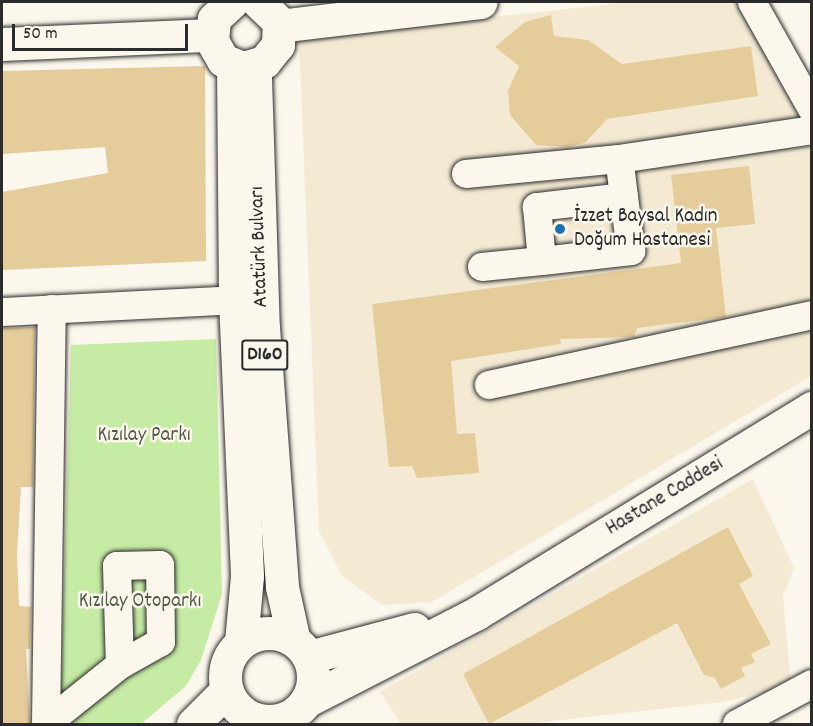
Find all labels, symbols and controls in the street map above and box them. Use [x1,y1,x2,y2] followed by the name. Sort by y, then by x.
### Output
[15,12,190,50] scale bar
[23,22,58,47] text: 50 m
[245,186,275,308] street label: Atatürk Bulvarı
[574,204,717,254] place label: İzzet Baysal Kadın Doğum Hastanesi
[551,220,569,238] marker: İzzet Baysal Kadın Doğum Hastanesi
[241,338,289,372] road number: D160
[97,423,191,449] park label: Kızılay Parkı
[602,452,728,542] street label: Hastane Caddesi
[79,589,201,615] park label: Kızılay Otoparkı

